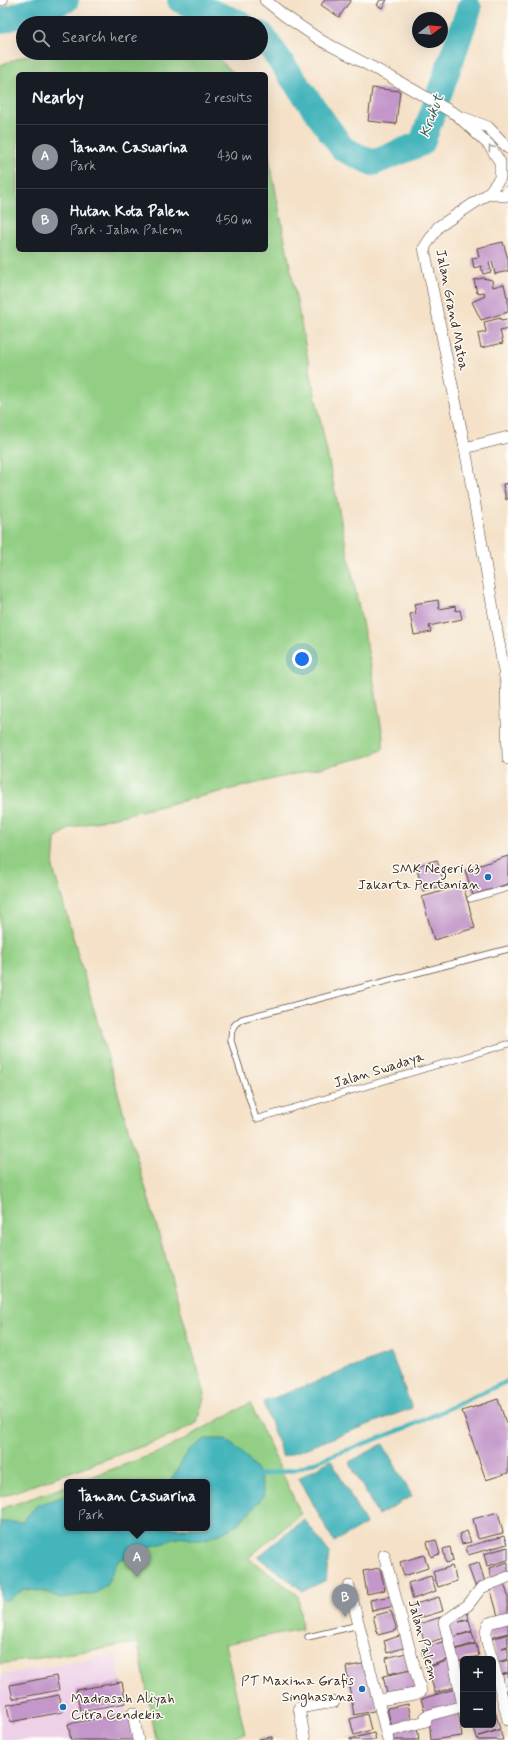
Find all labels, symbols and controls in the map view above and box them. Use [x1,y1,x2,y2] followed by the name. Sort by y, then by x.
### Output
[412,12,448,48] north arrow
[16,16,268,60] search box
[30,27,52,49] icon: search
[62,28,138,48] text: Search here
[32,87,84,109] text: Nearby
[205,90,252,107] text: 2 results
[415,90,449,141] water label: Krukut
[70,138,188,158] text: Taman Casuarina
[488,145,496,152] one-way arrow
[41,148,49,165] text: A
[217,148,252,165] text: 430 m
[70,158,96,175] text: Park
[70,202,190,222] text: Hutan Kota Palem
[41,212,49,229] text: B
[216,212,252,229] text: 450 m
[70,222,182,239] text: Park · Jalan Palem
[431,248,473,373] street label: Jalan Grand Matoa
[292,649,312,669] your location
[358,860,480,894] place label: SMK Negeri 63 Jakarta Pertanian
[483,872,493,882] marker: SMK Negeri 63 Jakarta Pertanian
[332,1048,427,1092] street label: Jalan Swadaya
[64,1479,210,1531] popup
[78,1487,196,1507] text: Taman Casuarina
[78,1507,104,1524] text: Park
[124,1544,150,1577] pin: A
[332,1584,358,1617] pin: B
[404,1598,442,1682] street label: Jalan Palem
[460,1656,496,1728] map controls
[460,1656,496,1692] button: +
[241,1672,354,1707] place label: PT Maxima Grafis Singhasana
[357,1684,367,1694] marker: PT Maxima Grafis Singhasana
[71,1690,175,1724] place label: Madrasah Aliyah Citra Cendekia
[460,1692,496,1728] button: −
[58,1702,68,1712] marker: Madrasah Aliyah Citra Cendekia

